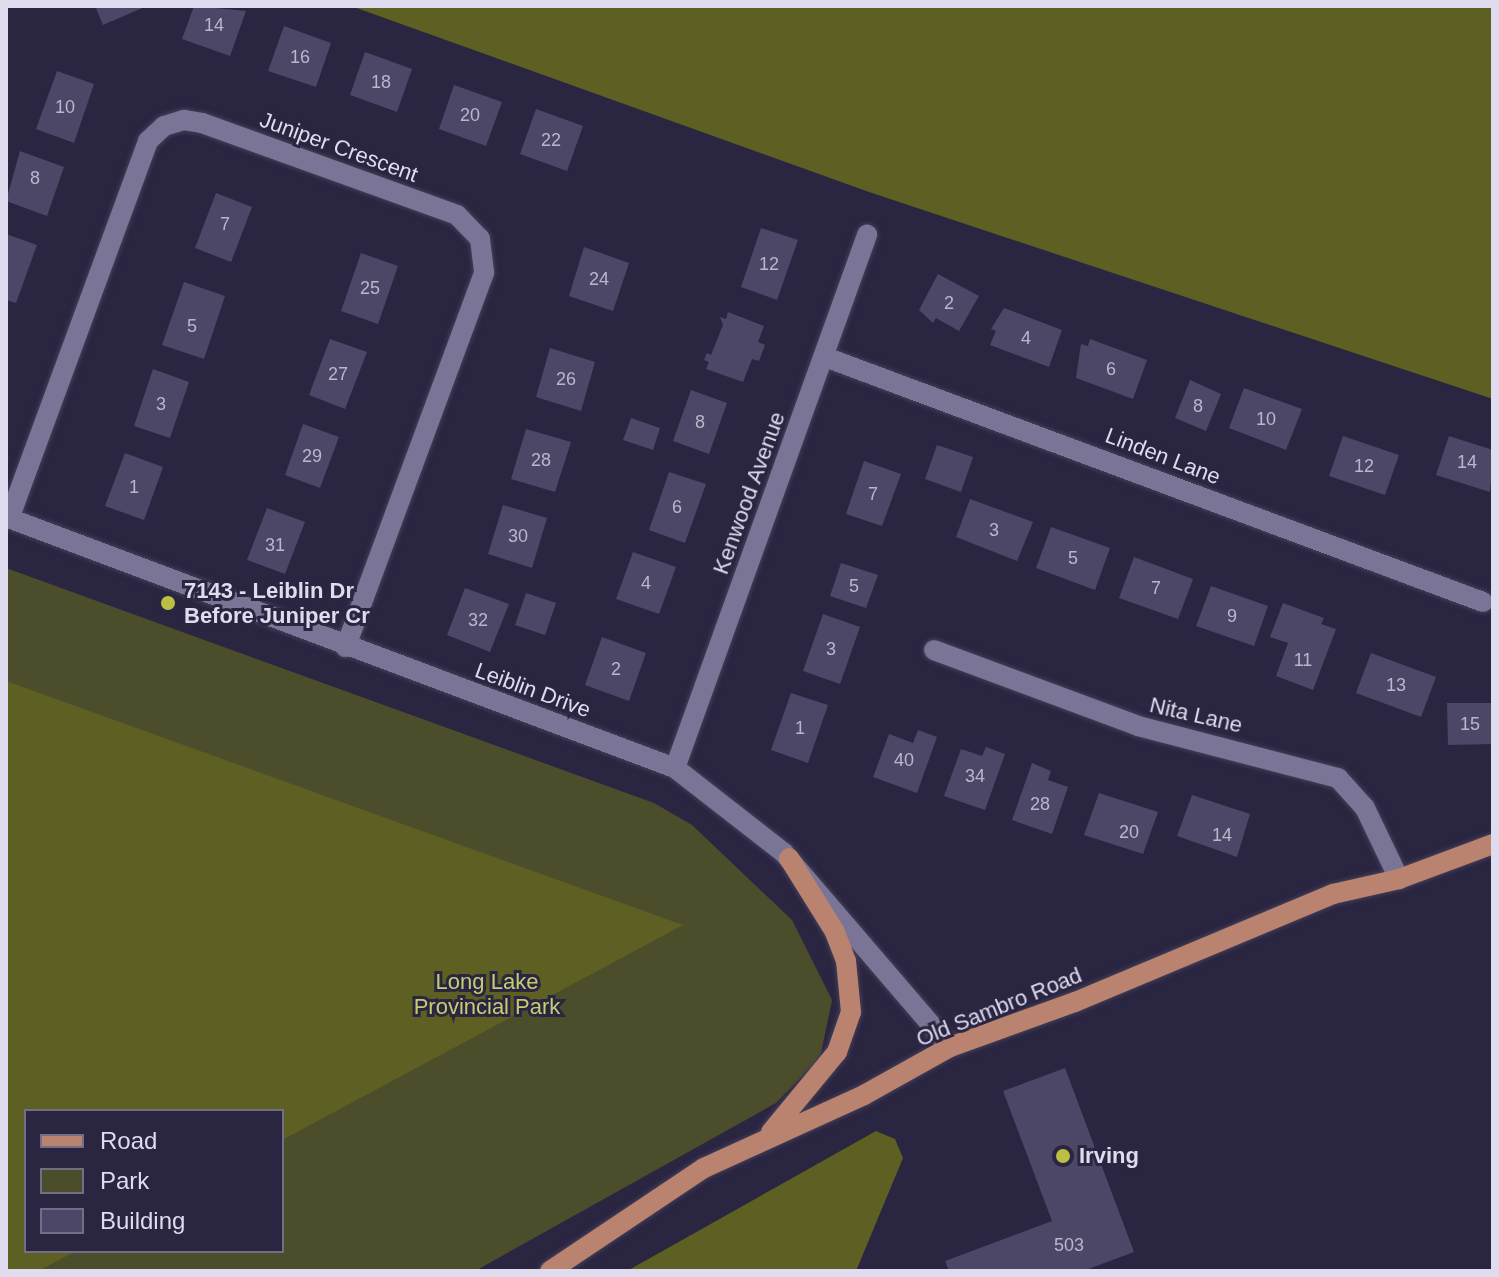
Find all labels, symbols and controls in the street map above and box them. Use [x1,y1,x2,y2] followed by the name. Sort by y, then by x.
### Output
[204,14,224,36] house number: 14
[290,46,310,68] house number: 16
[371,71,391,93] house number: 18
[55,96,75,118] house number: 10
[460,104,480,126] house number: 20
[256,106,422,188] street label: Juniper Crescent
[541,129,561,151] house number: 22
[30,167,40,189] house number: 8
[220,213,230,235] house number: 7
[759,253,779,275] house number: 12
[589,268,609,290] house number: 24
[360,277,380,299] house number: 25
[944,292,954,314] house number: 2
[187,315,197,337] house number: 5
[1021,327,1031,349] house number: 4
[1106,358,1116,380] house number: 6
[328,363,348,385] house number: 27
[556,368,576,390] house number: 26
[156,393,166,415] house number: 3
[1193,395,1203,417] house number: 8
[707,408,791,578] street label: Kenwood Avenue
[1256,408,1276,430] house number: 10
[695,411,705,433] house number: 8
[1102,422,1224,490] street label: Linden Lane
[302,445,322,467] house number: 29
[531,449,551,471] house number: 28
[1457,451,1477,473] house number: 14
[1354,455,1374,477] house number: 12
[129,476,139,498] house number: 1
[868,483,878,505] house number: 7
[672,496,682,518] house number: 6
[989,519,999,541] house number: 3
[508,525,528,547] house number: 30
[265,534,285,556] house number: 31
[1068,547,1078,569] house number: 5
[641,572,651,594] house number: 4
[849,575,859,597] house number: 5
[184,577,370,628] place label: 7143 - Leiblin Dr Before Juniper Cr
[1151,577,1161,599] house number: 7
[159,594,177,612] marker: 7143 - Leiblin Dr Before Juniper Cr
[1227,605,1237,627] house number: 9
[468,609,488,631] house number: 32
[826,638,836,660] house number: 3
[1294,649,1312,671] house number: 11
[472,657,594,723] street label: Leiblin Drive
[611,658,621,680] house number: 2
[1386,674,1406,696] house number: 13
[1147,692,1245,738] street label: Nita Lane
[1460,713,1480,735] house number: 15
[795,717,805,739] house number: 1
[894,749,914,771] house number: 40
[965,765,985,787] house number: 34
[1030,793,1050,815] house number: 28
[1119,821,1139,843] house number: 20
[1212,824,1232,846] house number: 14
[912,962,1086,1052] street label: Old Sambro Road
[414,968,560,1020] park label: Long Lake Provincial Park
[24,1109,284,1253] legend
[100,1127,157,1154] text: Road
[1079,1143,1139,1169] place label: Irving
[1054,1147,1072,1165] marker: Irving
[100,1167,149,1194] text: Park
[100,1207,185,1234] text: Building
[1054,1234,1084,1256] house number: 503

